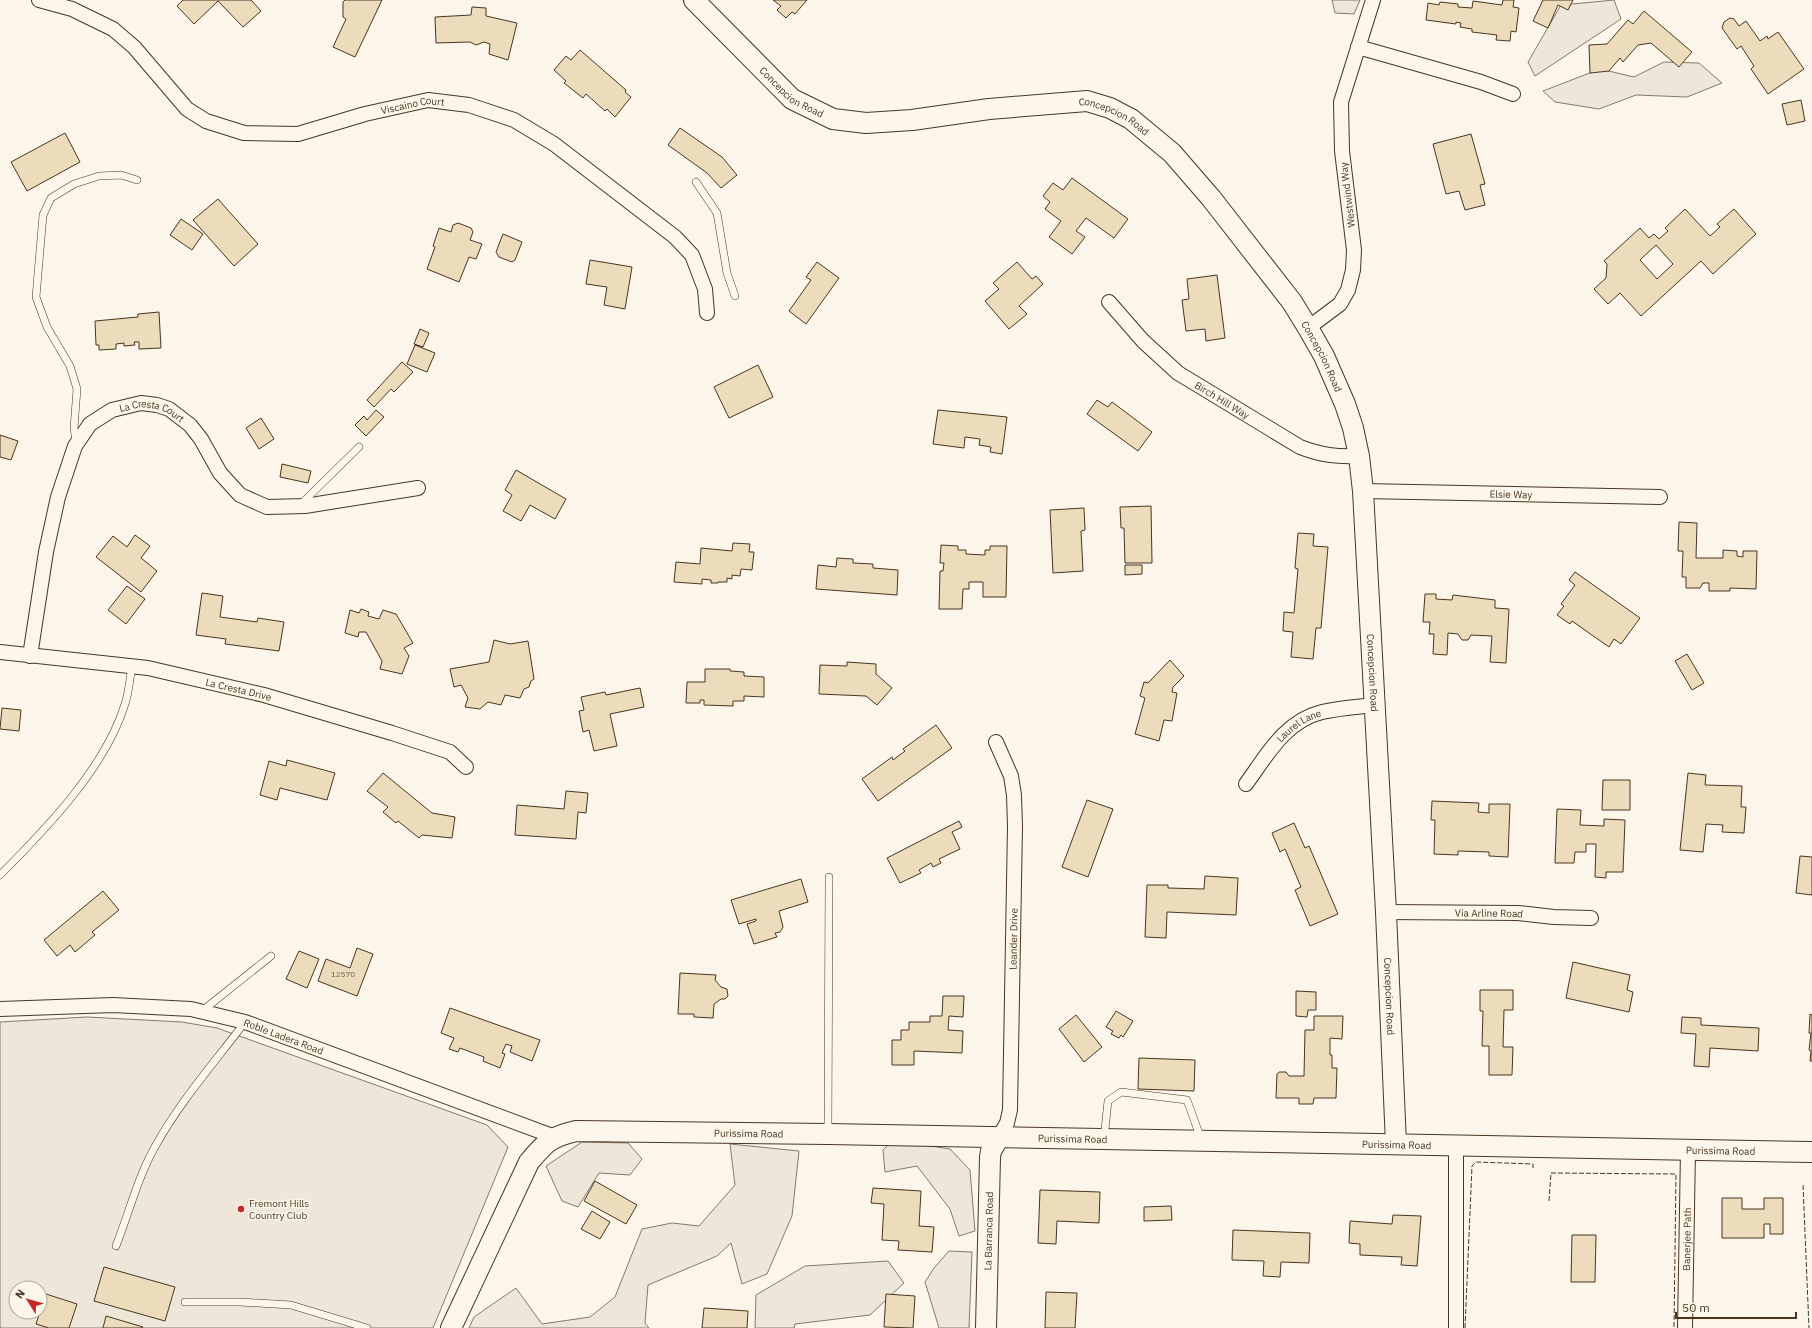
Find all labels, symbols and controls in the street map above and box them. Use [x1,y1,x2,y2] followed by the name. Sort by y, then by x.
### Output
[757,64,826,121] street label: Concepcion Road
[380,94,446,117] street label: Viscaino Court
[1078,95,1152,138] street label: Concepcion Road
[1337,162,1358,228] street label: Westwind Way
[1298,319,1345,394] street label: Concepcion Road
[1192,379,1252,422] street label: Birch Hill Way
[118,397,187,426] street label: La Cresta Court
[1489,488,1533,501] street label: Elsie Way
[1364,633,1381,712] street label: Concepcion Road
[204,676,274,704] street label: La Cresta Drive
[1274,706,1323,745] street label: Laurel Lane
[1006,907,1021,970] street label: Leander Drive
[1455,907,1524,921] street label: Via Arline Road
[1381,957,1397,1035] street label: Concepcion Road
[331,969,355,979] house number: 12570
[242,1016,325,1058] street label: Roble Ladera Road
[714,1127,784,1140] street label: Purissima Road
[1038,1132,1108,1146] street label: Purissima Road
[1362,1138,1431,1152] street label: Purissima Road
[1686,1144,1755,1158] street label: Purissima Road
[981,1192,996,1271] street label: La Barranca Road
[249,1197,309,1222] place label: Fremont Hills Country Club
[236,1204,246,1214] marker: Fremont Hills Country Club
[1680,1207,1694,1271] street label: Banerjee Path
[8,1280,48,1320] north arrow
[12,1287,28,1301] text: N
[1676,1294,1796,1320] scale bar
[1682,1300,1710,1315] text: 50 m

